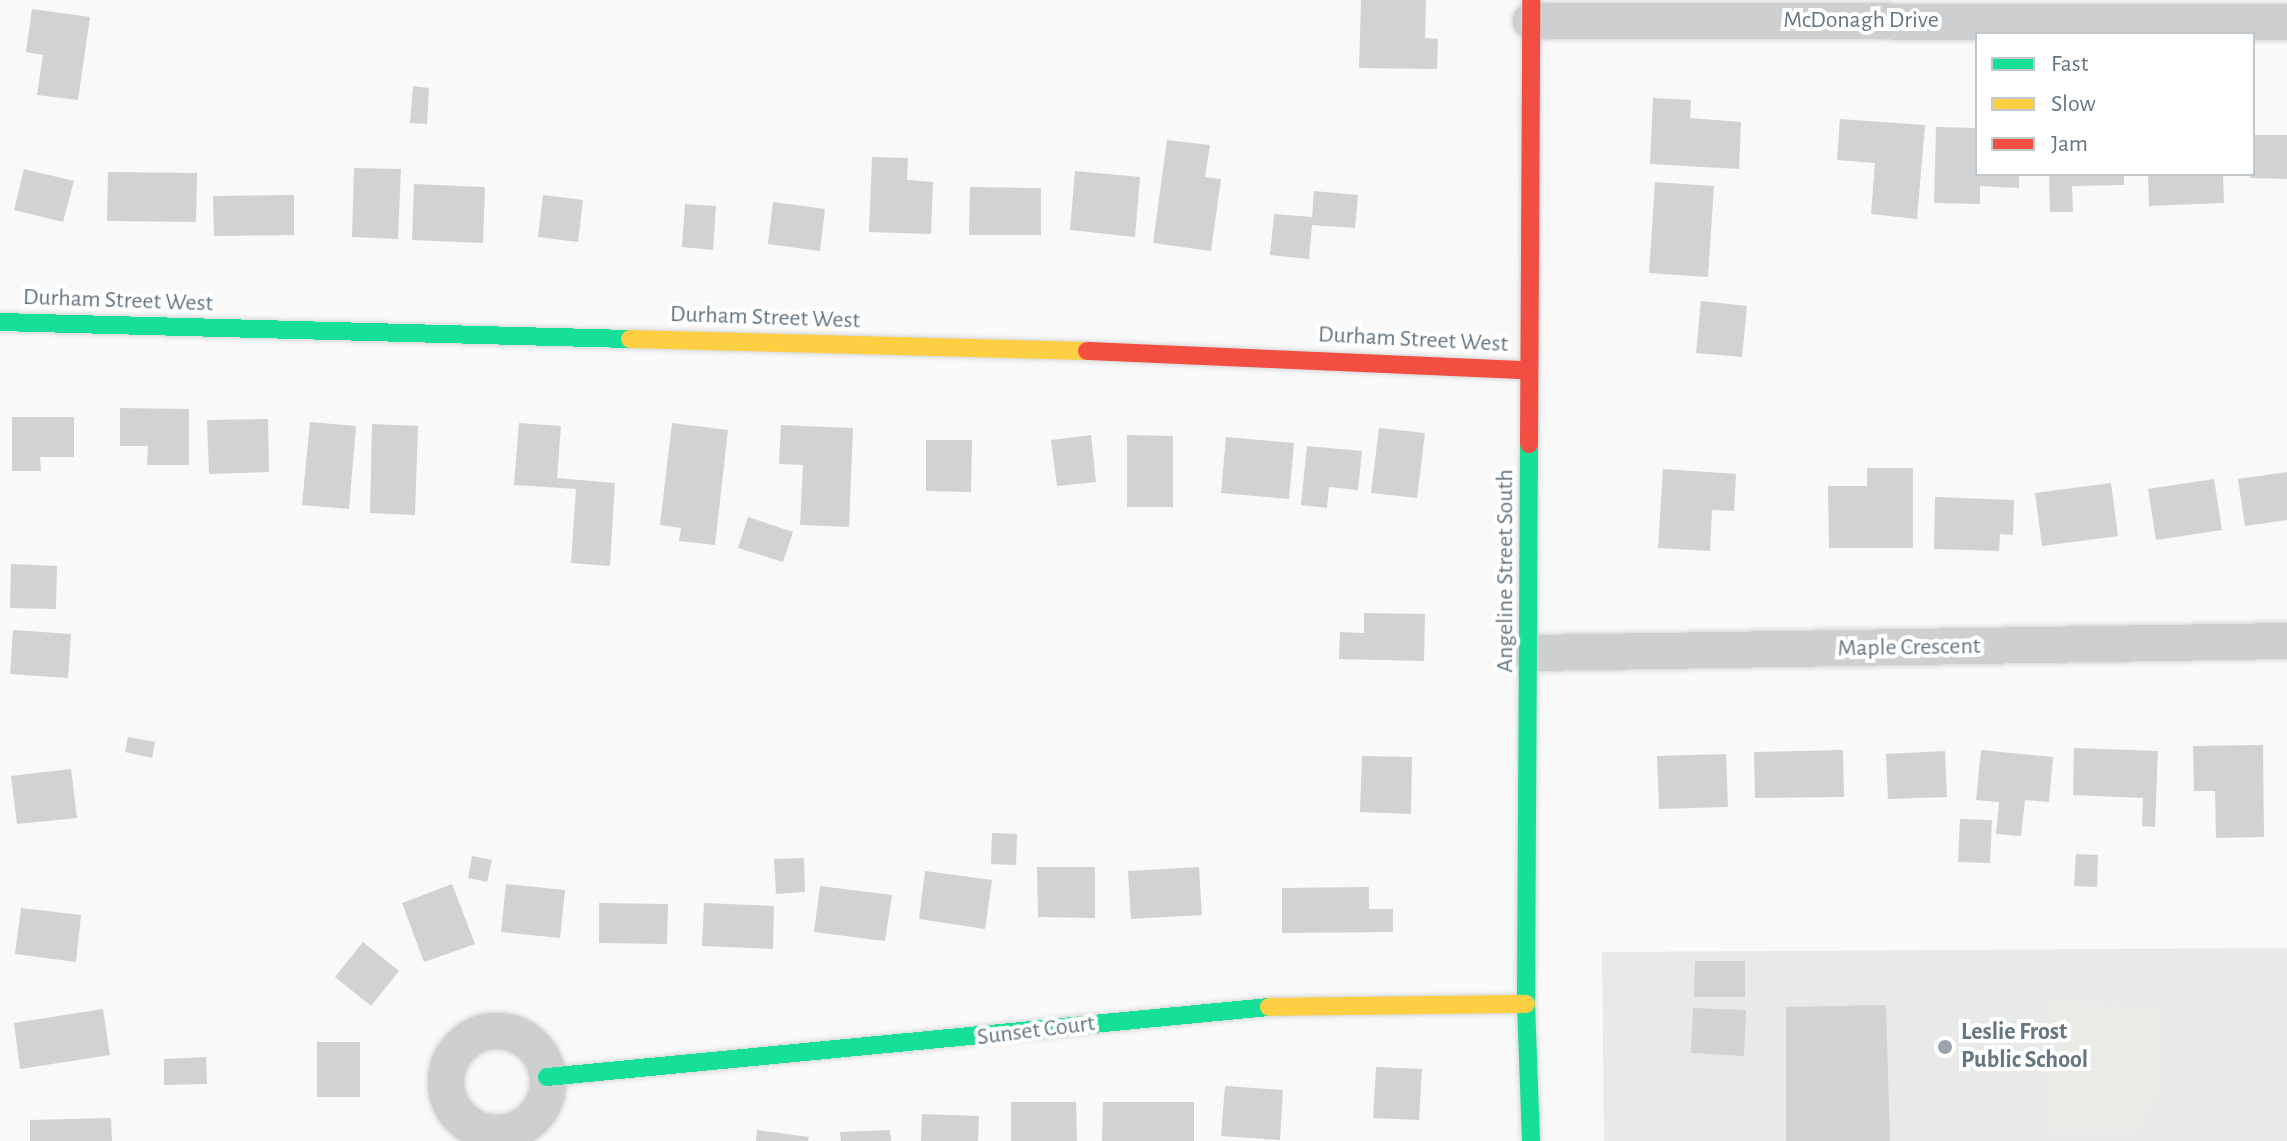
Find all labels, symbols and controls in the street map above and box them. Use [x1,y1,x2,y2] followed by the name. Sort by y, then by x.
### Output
[1783,7,1939,35] street label: McDonagh Drive
[1975,32,2255,176] legend
[2051,52,2088,76] text: Fast
[2051,92,2096,116] text: Slow
[2051,132,2088,156] text: Jam
[22,283,214,319] street label: Durham Street West
[669,300,861,336] street label: Durham Street West
[1317,321,1509,359] street label: Durham Street West
[1492,469,1520,673] street label: Angeline Street South
[1837,632,1981,664] street label: Maple Crescent
[975,1009,1097,1053] street label: Sunset Court
[1961,1019,2088,1075] place label: Leslie Frost Public School
[1936,1038,1954,1056] marker: Leslie Frost Public School

